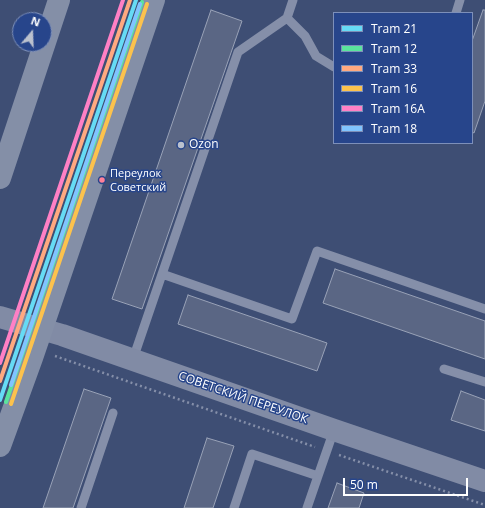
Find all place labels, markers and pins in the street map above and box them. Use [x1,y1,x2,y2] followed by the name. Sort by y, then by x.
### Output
[189,138,219,152] place label: Ozon
[176,140,186,150] marker: Ozon
[110,167,166,193] place label: Переулок Советский
[97,175,107,185] marker: Переулок Советский

